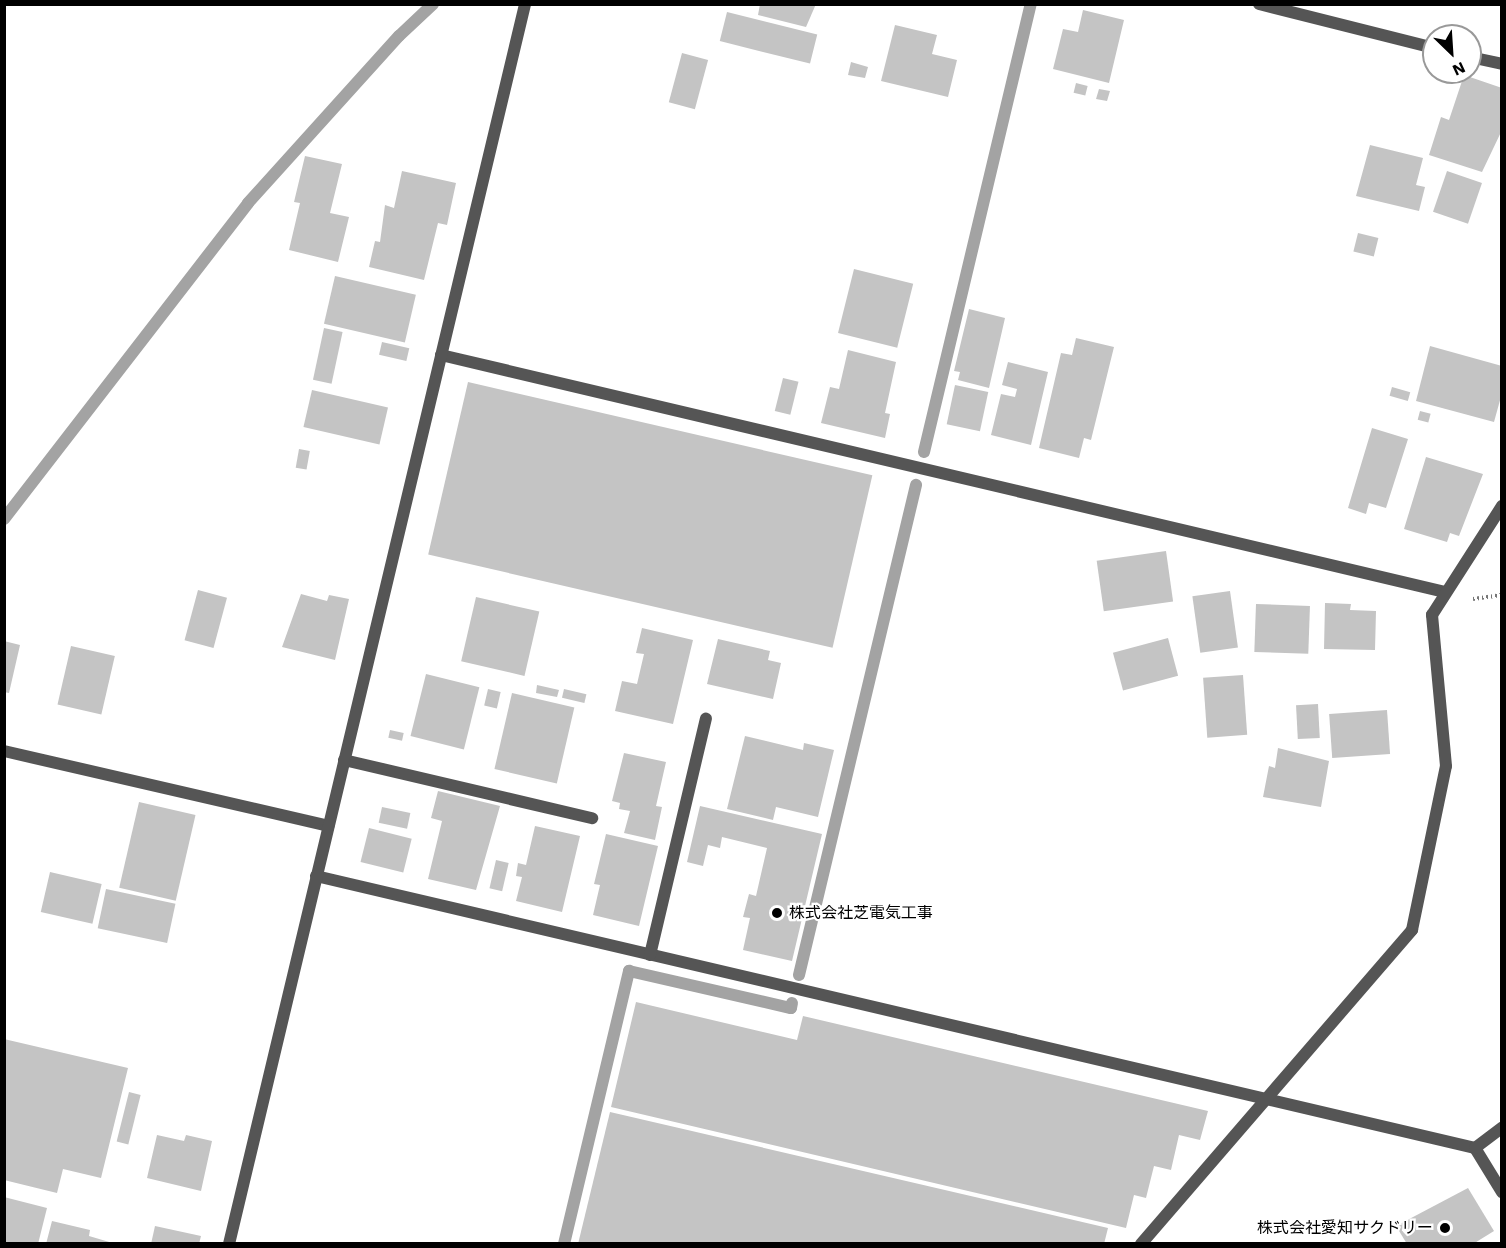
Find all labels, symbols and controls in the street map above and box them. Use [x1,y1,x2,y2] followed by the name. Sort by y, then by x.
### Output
[1422,24,1482,84] north arrow
[1450,58,1468,80] text: N
[789,903,933,923] place label: 株式会社芝電気工事
[770,906,784,920] marker: 株式会社芝電気工事
[1257,1218,1433,1238] place label: 株式会社愛知サクドリー
[1438,1221,1452,1235] marker: 株式会社愛知サクドリー

